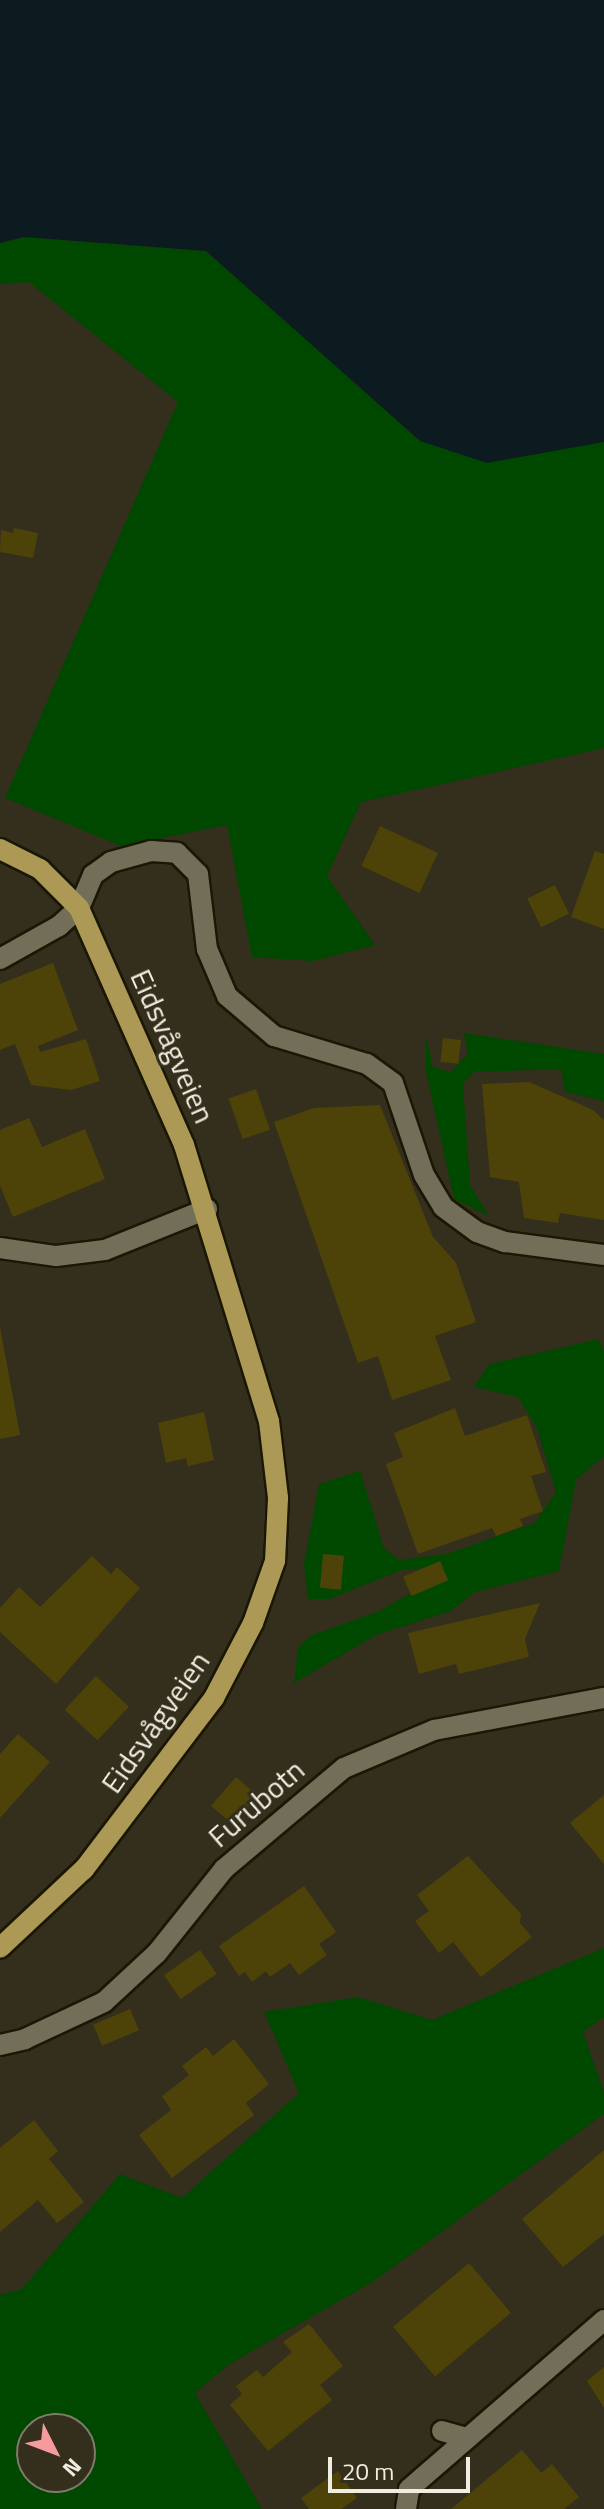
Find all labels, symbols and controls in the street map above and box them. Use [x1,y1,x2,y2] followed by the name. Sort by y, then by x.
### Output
[123,964,223,1128] street label: Eidsvågveien
[93,1644,217,1800] street label: Eidsvågveien
[201,1751,311,1855] street label: Furubotn
[16,2413,96,2493] north arrow
[332,2441,474,2491] scale bar
[55,2451,90,2485] text: N
[342,2453,394,2489] text: 20 m

